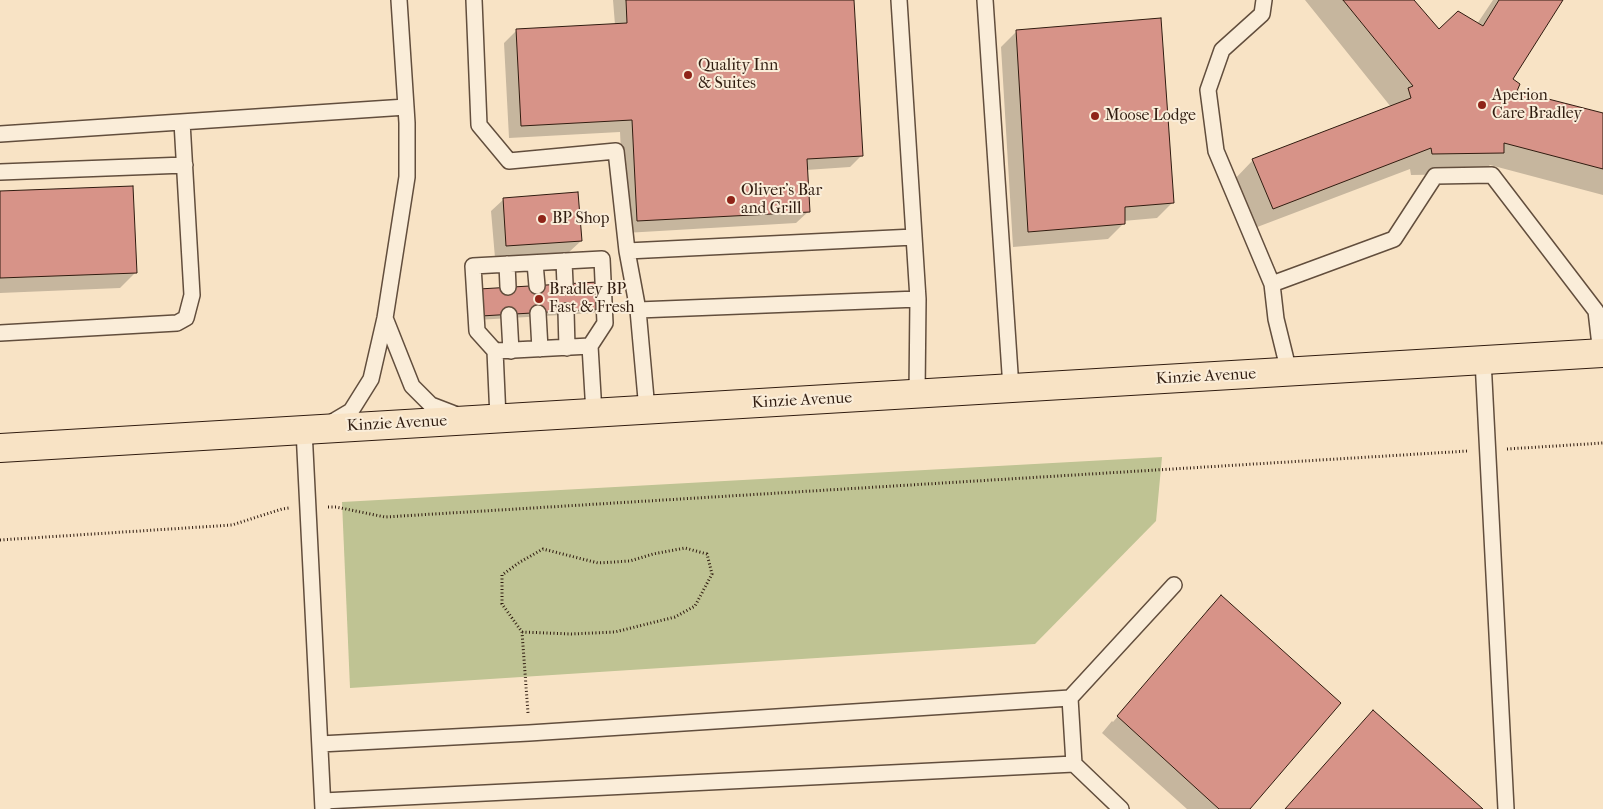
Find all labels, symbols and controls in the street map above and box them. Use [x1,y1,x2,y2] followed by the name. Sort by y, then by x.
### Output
[698,56,778,94] place label: Quality Inn & Suites
[682,69,694,81] marker: Quality Inn & Suites
[1492,86,1582,124] place label: Aperion Care Bradley
[1476,99,1488,111] marker: Aperion Care Bradley
[1105,106,1196,126] place label: Moose Lodge
[1089,110,1101,122] marker: Moose Lodge
[741,181,822,219] place label: Oliver's Bar and Grill
[725,194,737,206] marker: Oliver's Bar and Grill
[552,209,609,229] place label: BP Shop
[536,213,548,225] marker: BP Shop
[549,280,635,318] place label: Bradley BP Fast & Fresh
[533,293,545,305] marker: Bradley BP Fast & Fresh
[1155,365,1257,389] street label: Kinzie Avenue
[751,389,853,413] street label: Kinzie Avenue
[346,412,448,436] street label: Kinzie Avenue

